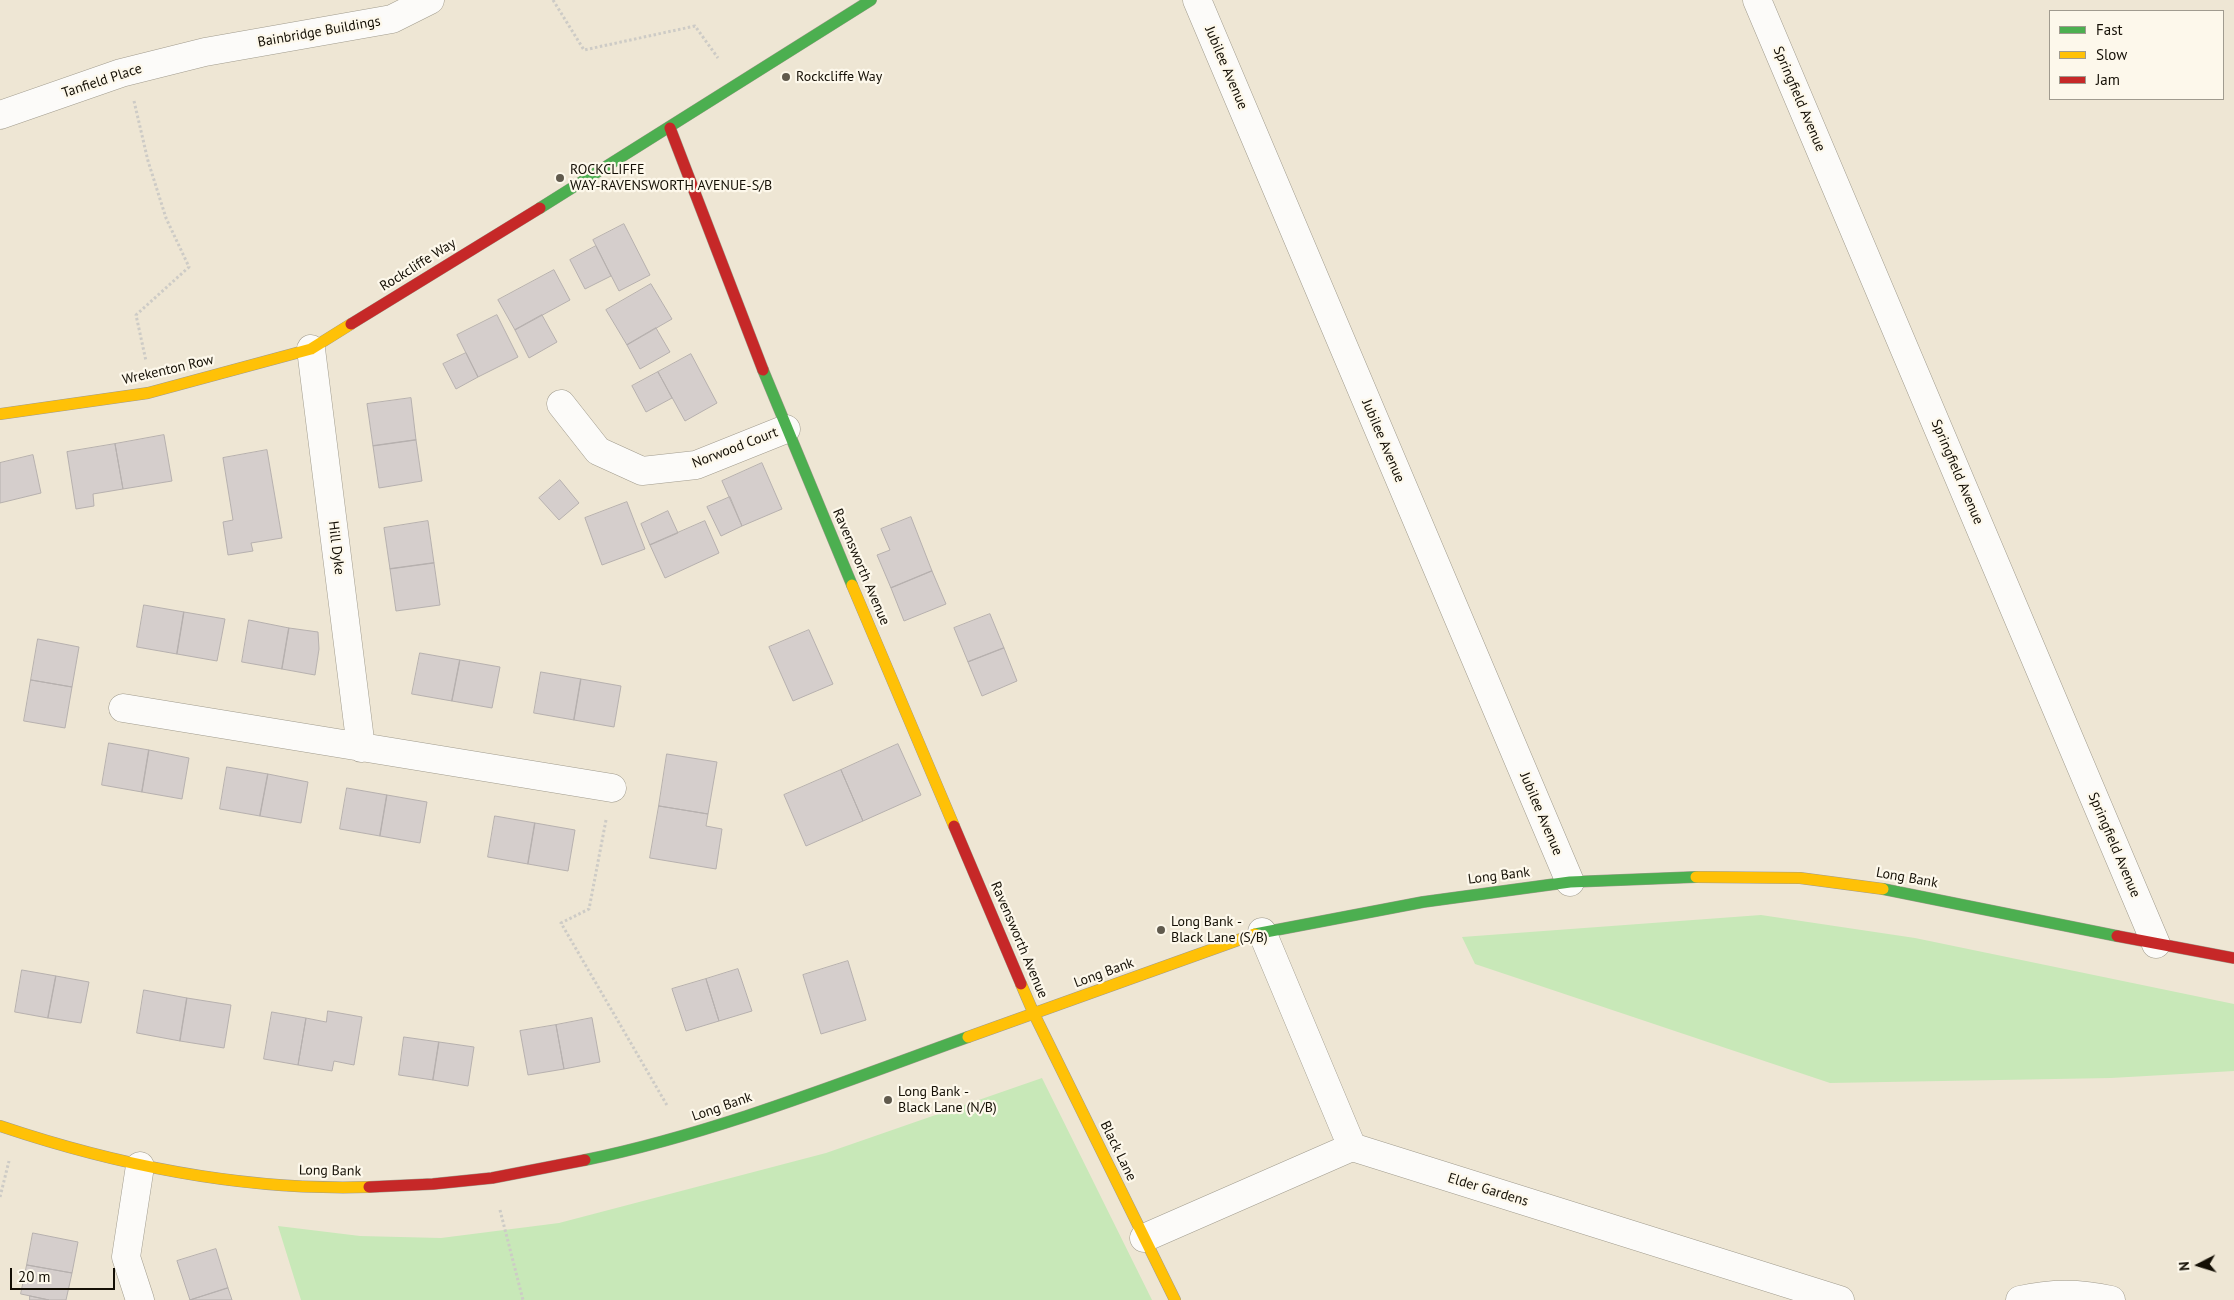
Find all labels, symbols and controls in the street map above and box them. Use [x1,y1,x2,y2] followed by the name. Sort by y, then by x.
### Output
[2049,10,2224,100] legend
[256,13,382,51] street label: Bainbridge Buildings
[2096,20,2123,39] text: Fast
[1201,24,1251,112] street label: Jubilee Avenue
[1769,44,1829,154] street label: Springfield Avenue
[2096,45,2127,64] text: Slow
[60,60,144,102] street label: Tanfield Place
[796,69,882,85] place label: Rockcliffe Way
[2096,70,2120,89] text: Jam
[780,71,792,83] marker: Rockcliffe Way
[570,162,772,194] place label: ROCKCLIFFE WAY-RAVENSWORTH AVENUE-S/B
[554,172,566,184] marker: ROCKCLIFFE WAY-RAVENSWORTH AVENUE-S/B
[377,235,459,295] street label: Rockcliffe Way
[121,351,215,389] street label: Wrekenton Row
[1358,397,1408,485] street label: Jubilee Avenue
[1927,417,1987,527] street label: Springfield Avenue
[690,424,780,472] street label: Norwood Court
[829,506,893,628] street label: Ravensworth Avenue
[324,520,348,576] street label: Hill Dyke
[1516,770,1566,858] street label: Jubilee Avenue
[2084,790,2144,900] street label: Springfield Avenue
[1467,864,1531,888] street label: Long Bank
[1875,864,1939,892] street label: Long Bank
[987,879,1051,1001] street label: Ravensworth Avenue
[1171,914,1268,946] place label: Long Bank - Black Lane (S/B)
[1155,924,1167,936] marker: Long Bank - Black Lane (S/B)
[1072,954,1136,992] street label: Long Bank
[898,1084,997,1116] place label: Long Bank - Black Lane (N/B)
[690,1089,754,1125] street label: Long Bank
[882,1094,894,1106] marker: Long Bank - Black Lane (N/B)
[1096,1118,1140,1184] street label: Black Lane
[299,1162,361,1180] street label: Long Bank
[1446,1170,1530,1210] street label: Elder Gardens
[2174,1240,2224,1290] north arrow
[12,1258,118,1290] scale bar
[2175,1261,2193,1272] text: N
[18,1267,51,1286] text: 20 m

